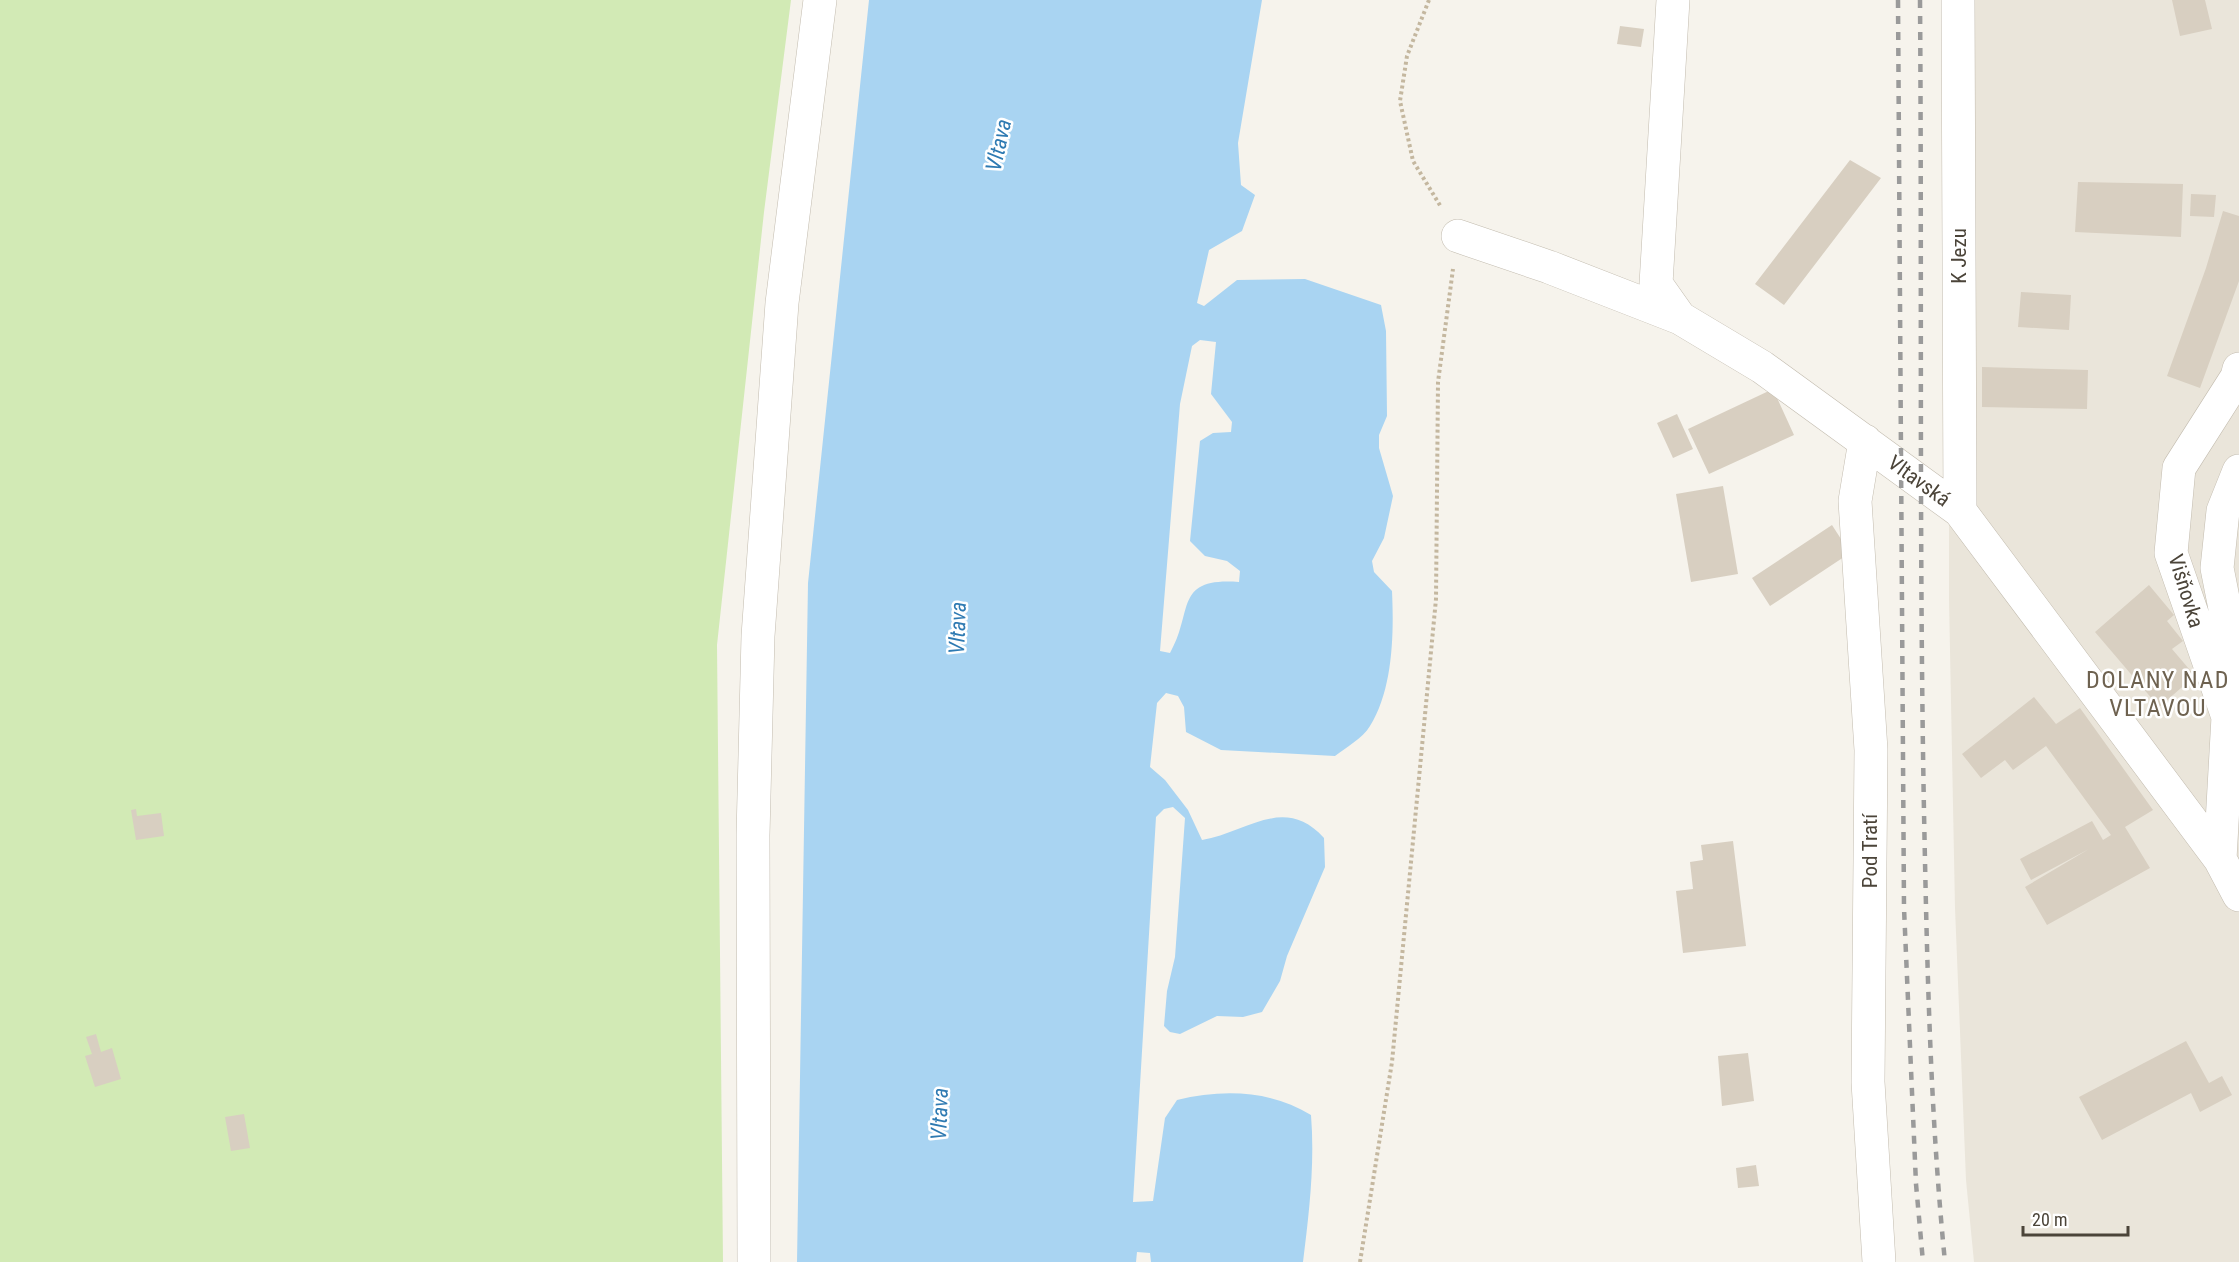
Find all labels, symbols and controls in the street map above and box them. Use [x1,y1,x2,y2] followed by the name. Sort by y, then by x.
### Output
[981,117,1016,173] water label: Vltava
[1947,228,1971,284] street label: K Jezu
[1883,450,1955,512] street label: Vltavská
[2164,552,2208,630] street label: Višňovka
[944,601,971,655] water label: Vltava
[2086,666,2230,722] district label: DOLANY NAD VLTAVOU
[1858,813,1882,888] street label: Pod Tratí
[926,1087,953,1141] water label: Vltava
[2023,1199,2128,1237] scale bar
[2032,1209,2067,1230] text: 20 m

